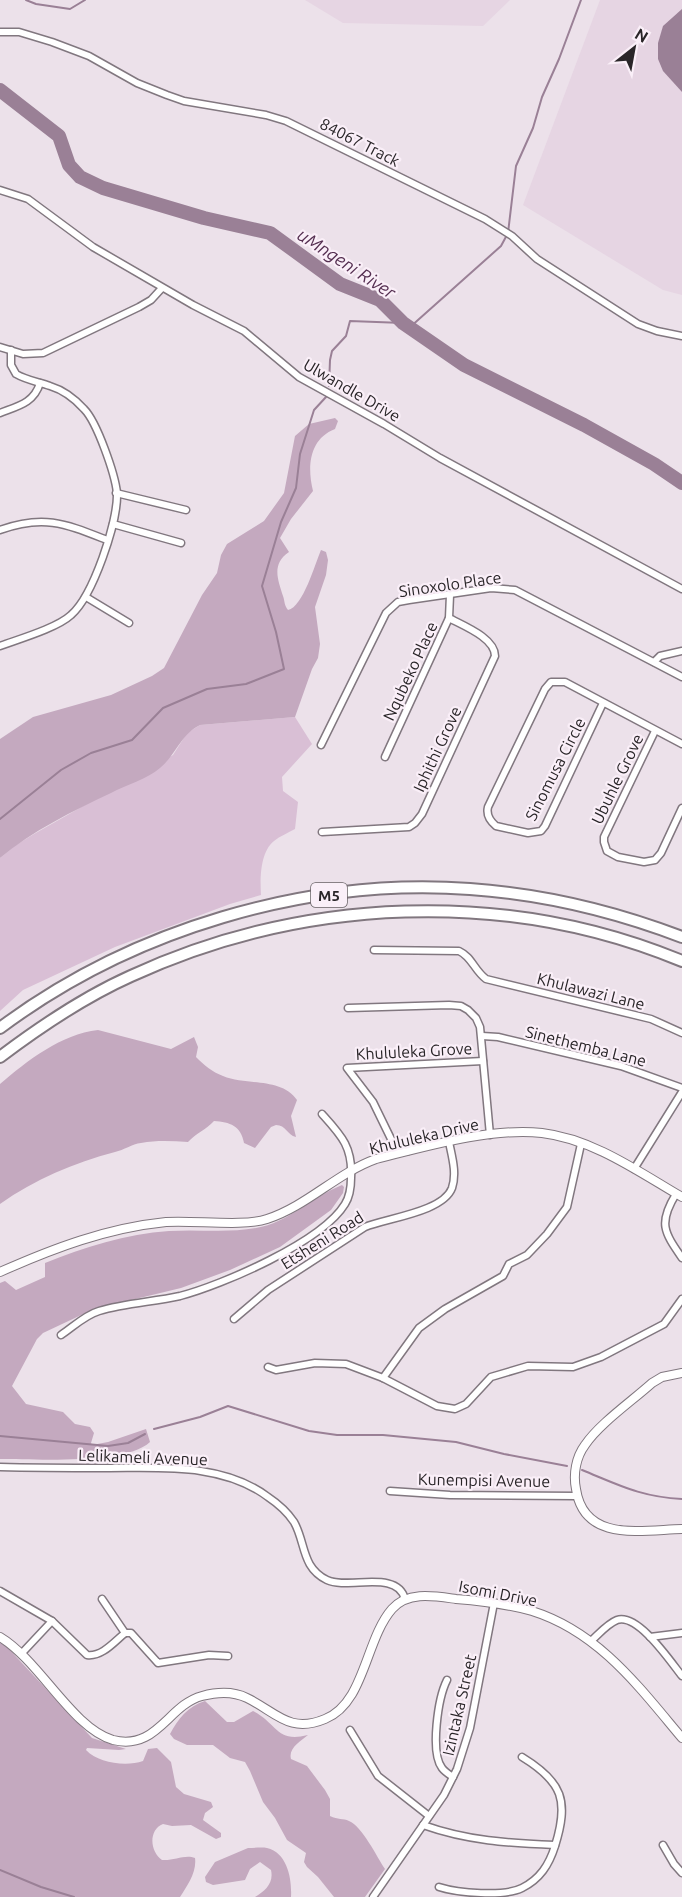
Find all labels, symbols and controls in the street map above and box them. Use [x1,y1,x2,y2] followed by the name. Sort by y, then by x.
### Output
[604,18,664,78] north arrow
[632,24,651,46] text: N
[317,114,403,170] street label: 84067 Track
[294,224,401,303] water label: uMngeni River
[300,355,404,425] street label: Ulwandle Drive
[398,568,502,600] street label: Sinoxolo Place
[379,619,441,723] street label: Nqubeko Place
[409,703,465,795] street label: Iphithi Grove
[521,715,589,823] street label: Sinomusa Circle
[587,731,647,827] street label: Ubuhle Grove
[311,883,347,907] road number: M5
[535,969,647,1013] street label: Khulawazi Lane
[524,1022,648,1070] street label: Sinethemba Lane
[355,1039,473,1063] street label: Khululeka Grove
[367,1115,481,1157] street label: Khululeka Drive
[277,1208,367,1272] street label: Etsheni Road
[78,1446,208,1468] street label: Lelikameli Avenue
[418,1470,550,1490] street label: Kunempisi Avenue
[457,1577,539,1609] street label: Isomi Drive
[439,1652,480,1757] street label: Izintaka Street

